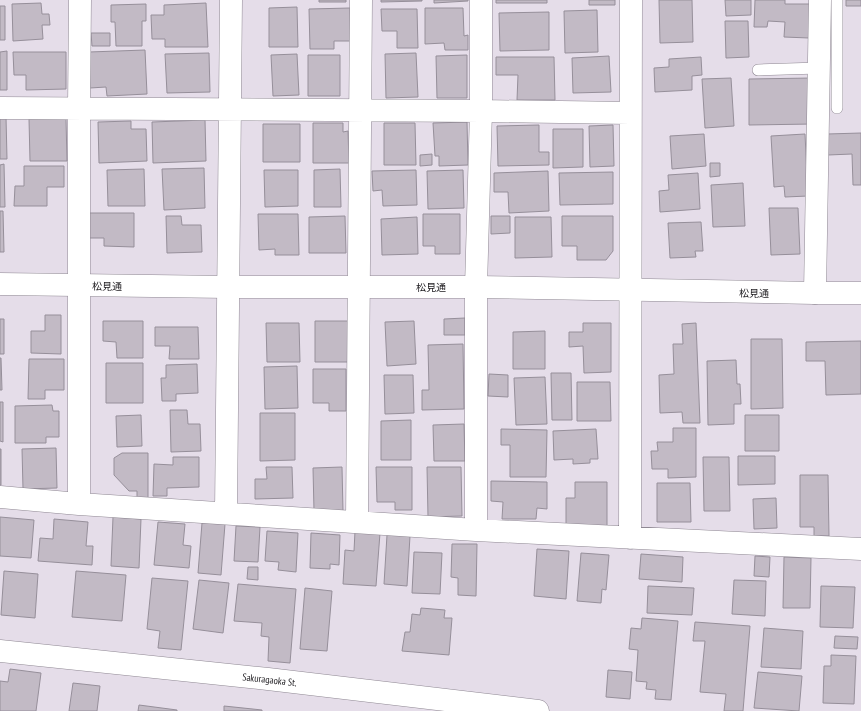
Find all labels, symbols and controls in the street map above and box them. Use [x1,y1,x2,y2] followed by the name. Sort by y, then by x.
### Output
[92,280,122,293] street label: 松見通
[416,281,446,294] street label: 松見通
[739,287,769,300] street label: 松見通
[242,670,298,689] street label: Sakuragaoka St.

